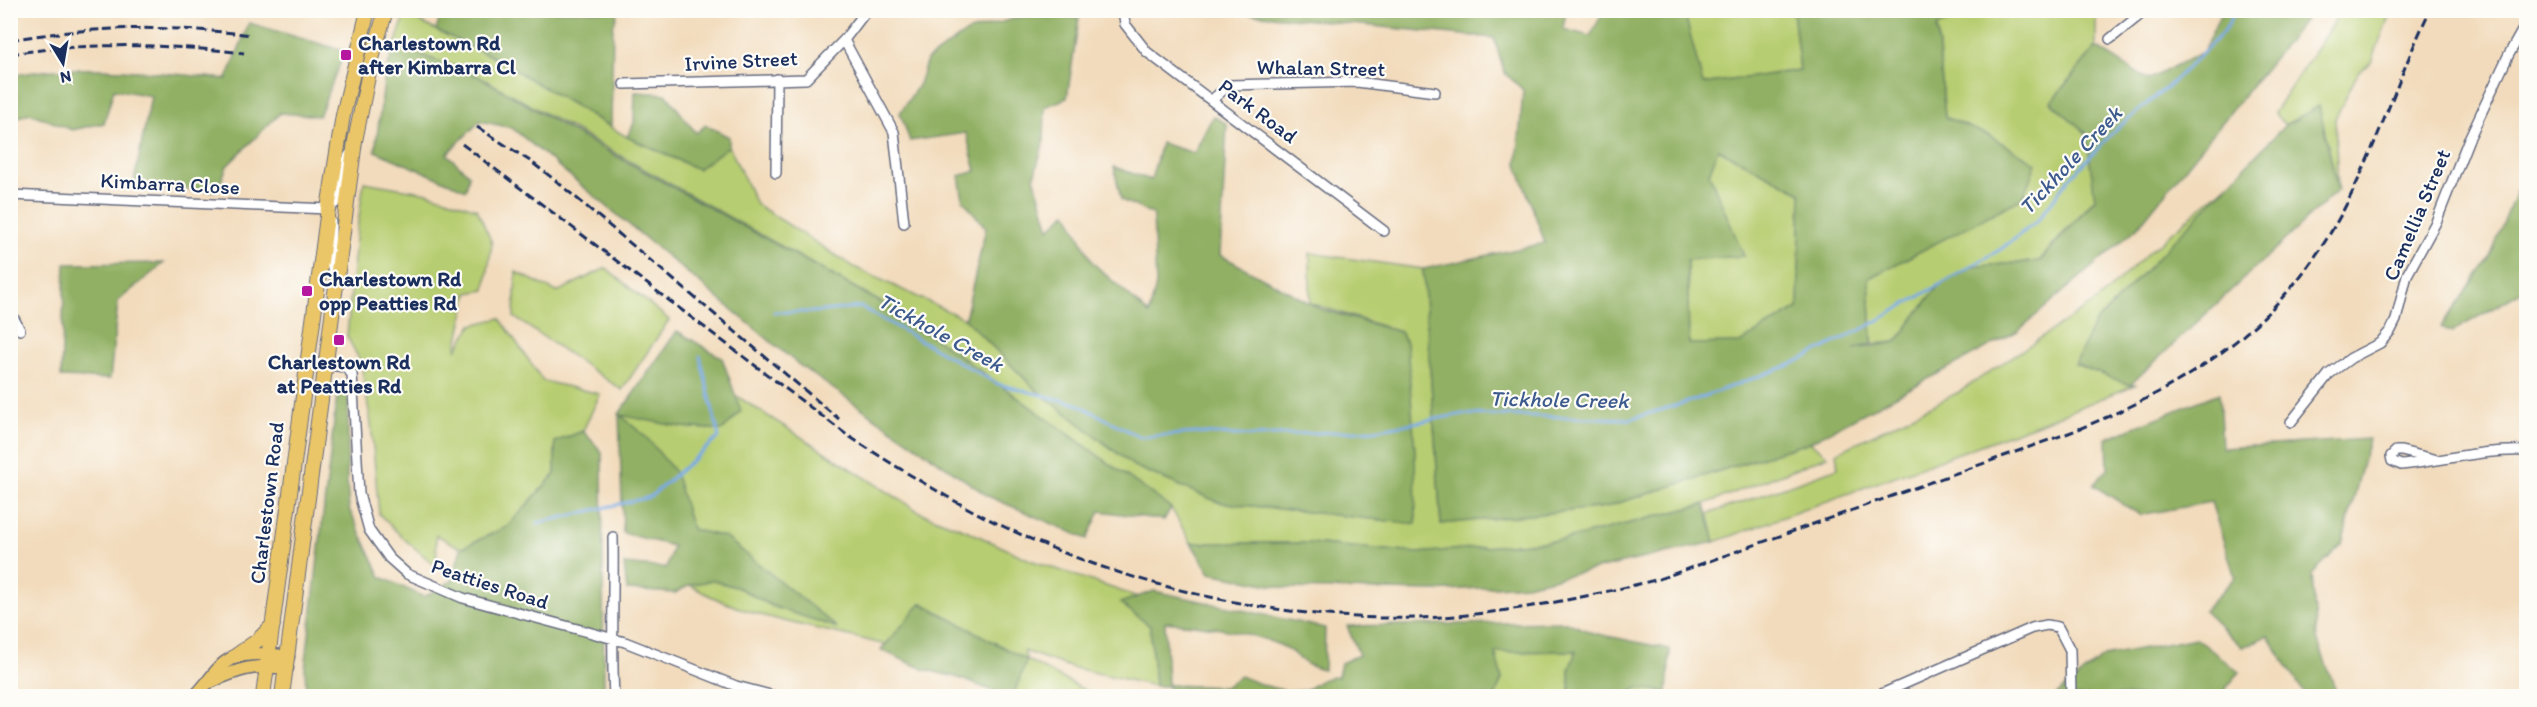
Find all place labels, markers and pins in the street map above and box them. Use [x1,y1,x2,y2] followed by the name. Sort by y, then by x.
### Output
[358,30,517,79] place label: Charlestown Rd after Kimbarra Cl
[339,48,353,62] marker: Charlestown Rd after Kimbarra Cl
[319,266,462,316] place label: Charlestown Rd opp Peatties Rd
[300,284,314,298] marker: Charlestown Rd opp Peatties Rd
[332,333,346,347] marker: Charlestown Rd at Peatties Rd
[268,349,411,398] place label: Charlestown Rd at Peatties Rd

